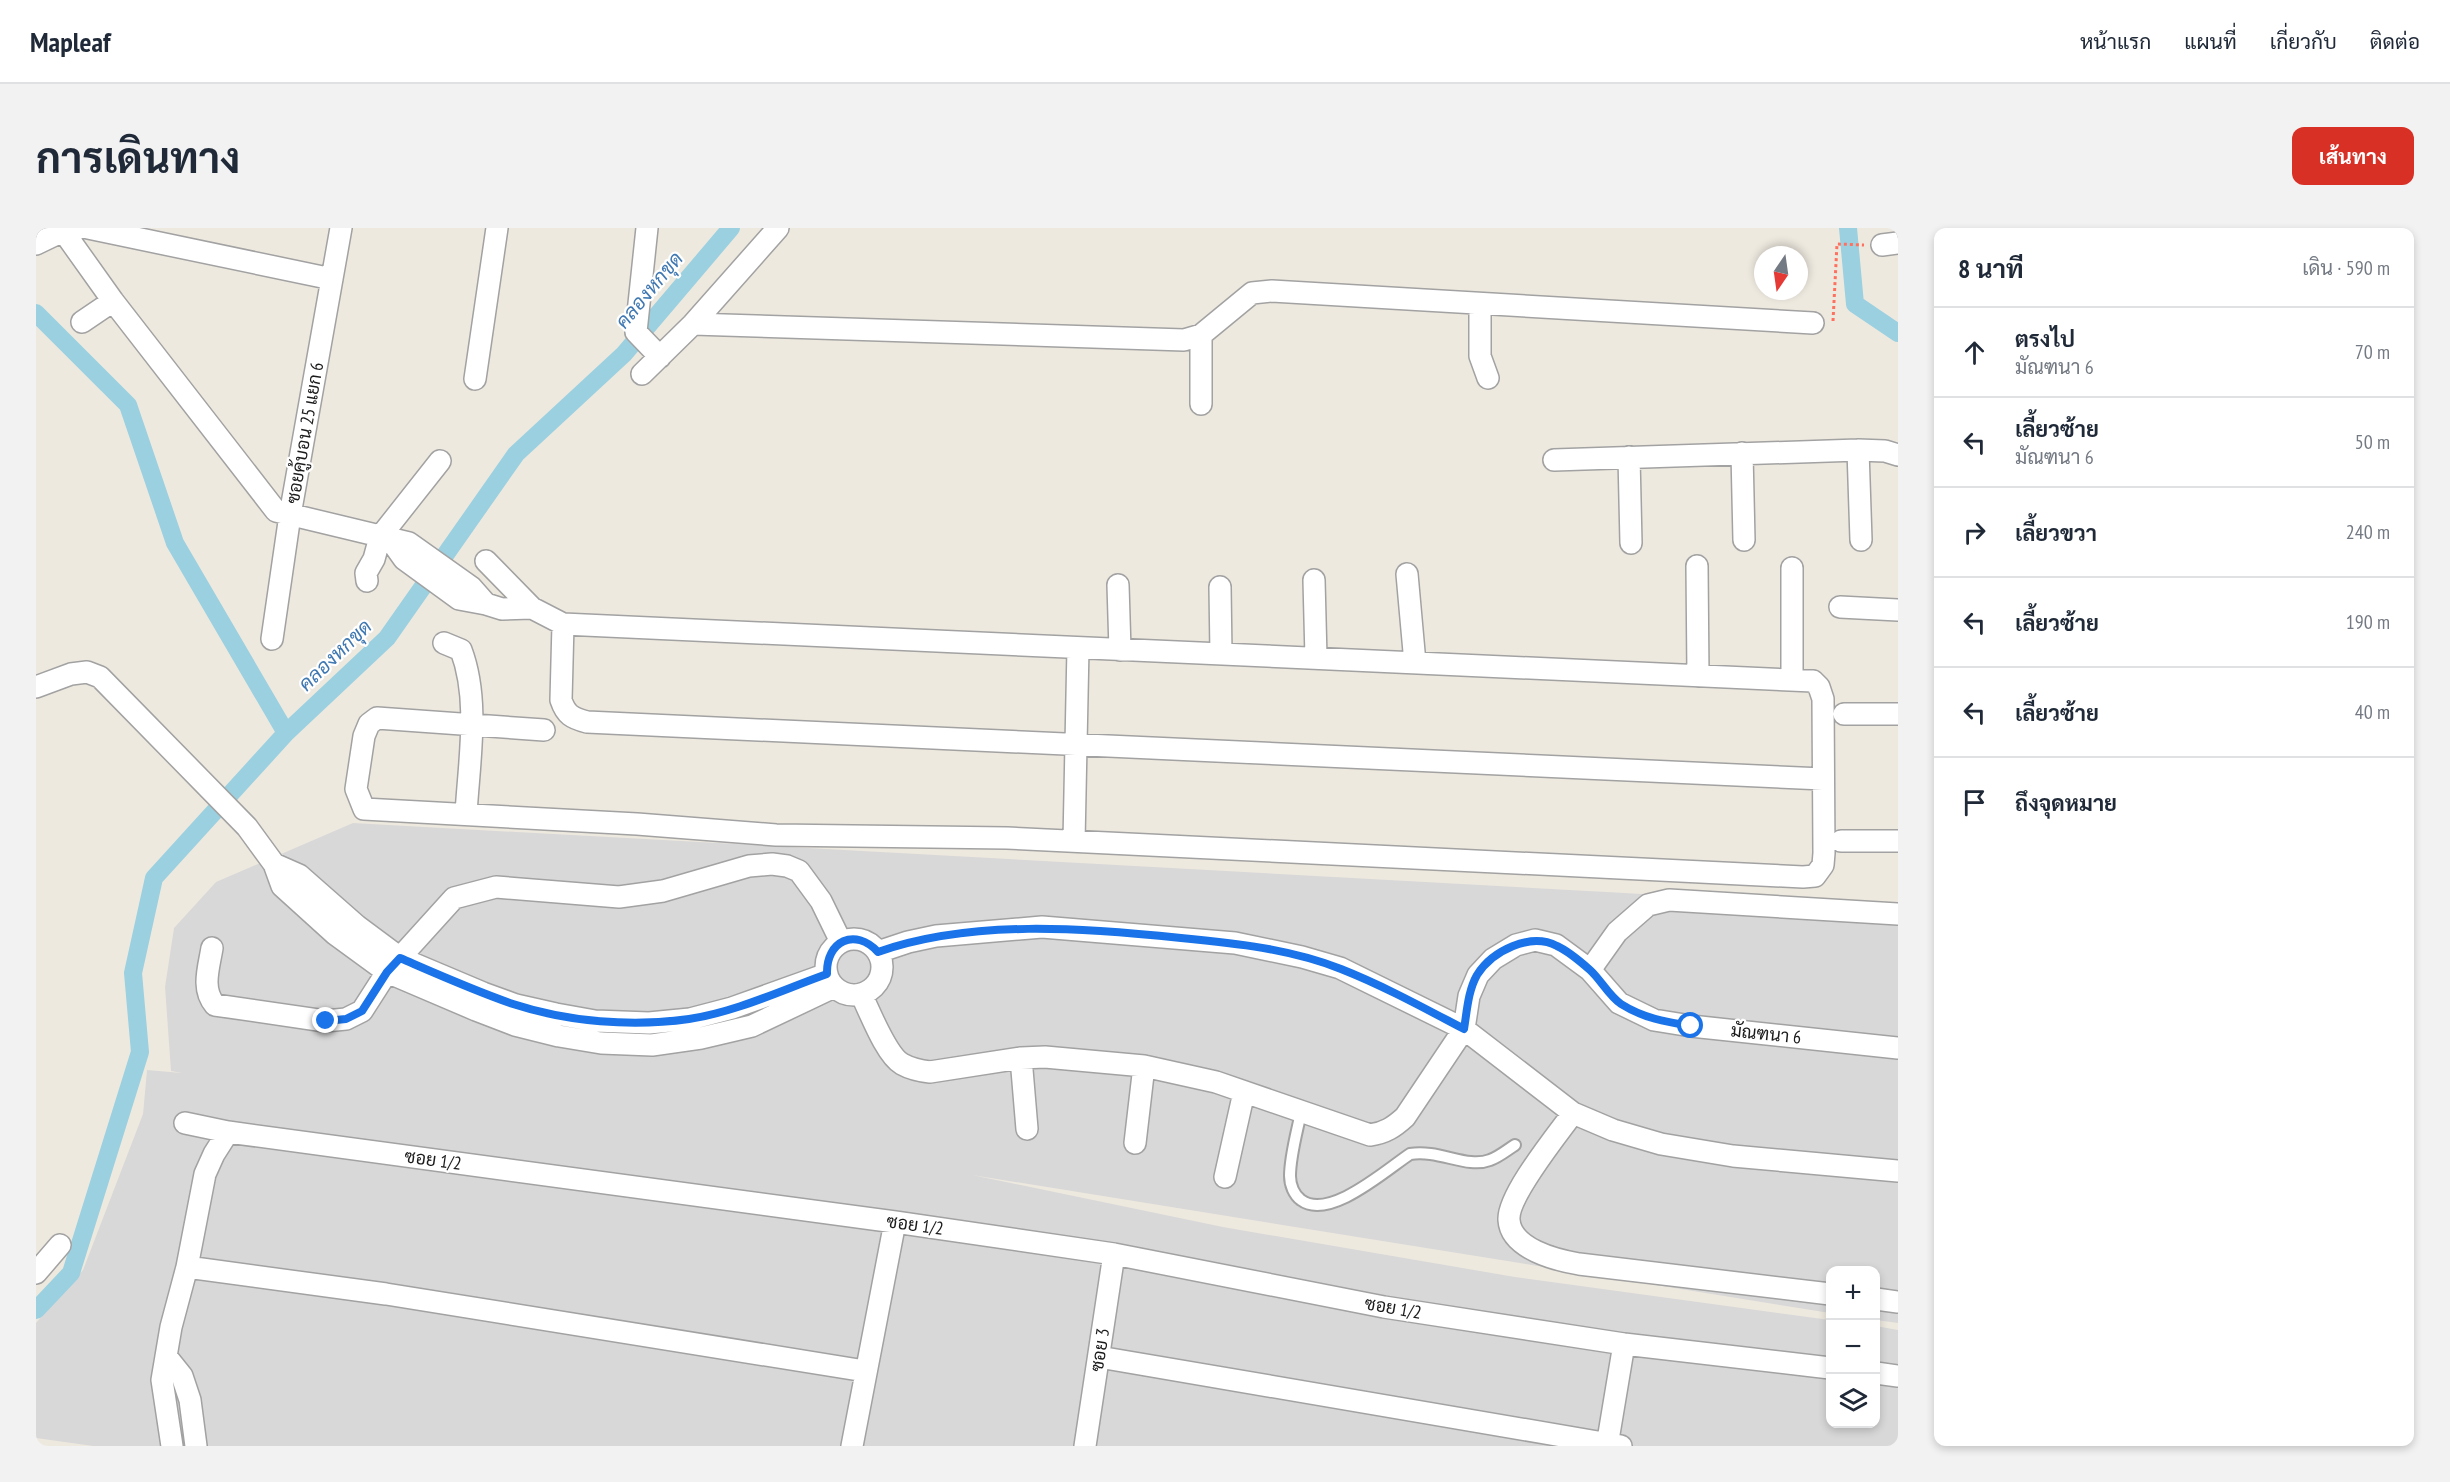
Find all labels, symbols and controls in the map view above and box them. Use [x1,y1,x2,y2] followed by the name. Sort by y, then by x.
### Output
[30,23,111,60] text: Mapleaf
[2080,28,2151,55] text: หน้าแรก
[2184,28,2237,55] text: แผนที่
[2270,28,2337,55] text: เกี่ยวกับ
[2370,28,2420,55] text: ติดต่อ
[2292,127,2414,185] button: เส้นทาง
[36,130,240,185] text: การเดินทาง
[609,246,689,334] water label: คลองหกขุด
[1754,246,1808,300] north arrow
[1958,252,2024,285] text: 8 นาที
[2302,255,2390,281] text: เดิน · 590 m
[2015,325,2075,353] text: ตรงไป
[1958,336,1991,369] icon: ahead
[2355,339,2390,365] text: 70 m
[2015,354,2094,380] text: มัณฑนา 6
[281,360,330,506] street label: ซอยคู้บอน 25 แยก 6
[2015,415,2099,443] text: เลี้ยวซ้าย
[1958,426,1991,459] icon: left
[2355,429,2390,455] text: 50 m
[2015,444,2094,470] text: มัณฑนา 6
[1958,516,1991,549] icon: right
[2015,519,2097,547] text: เลี้ยวขวา
[2346,519,2390,545] text: 240 m
[1958,606,1991,639] icon: left
[2015,609,2099,637] text: เลี้ยวซ้าย
[2346,609,2390,635] text: 190 m
[293,614,378,697] water label: คลองหกขุด
[1958,696,1991,729] icon: left
[2015,699,2099,727] text: เลี้ยวซ้าย
[2355,699,2390,725] text: 40 m
[1958,786,1991,819] icon: arrive
[2015,789,2117,817] text: ถึงจุดหมาย
[312,1007,338,1033] route end
[1677,1012,1703,1038] route start
[1730,1018,1802,1049] street label: มัณฑนา 6
[403,1144,463,1175] street label: ซอย 1/2
[885,1209,945,1240] street label: ซอย 1/2
[1826,1266,1880,1428] map controls
[1826,1266,1880,1320] button: +
[1363,1291,1423,1324] street label: ซอย 1/2
[1826,1320,1880,1374] button: −
[1085,1326,1114,1373] street label: ซอย 3
[1826,1374,1880,1428] button: layers

